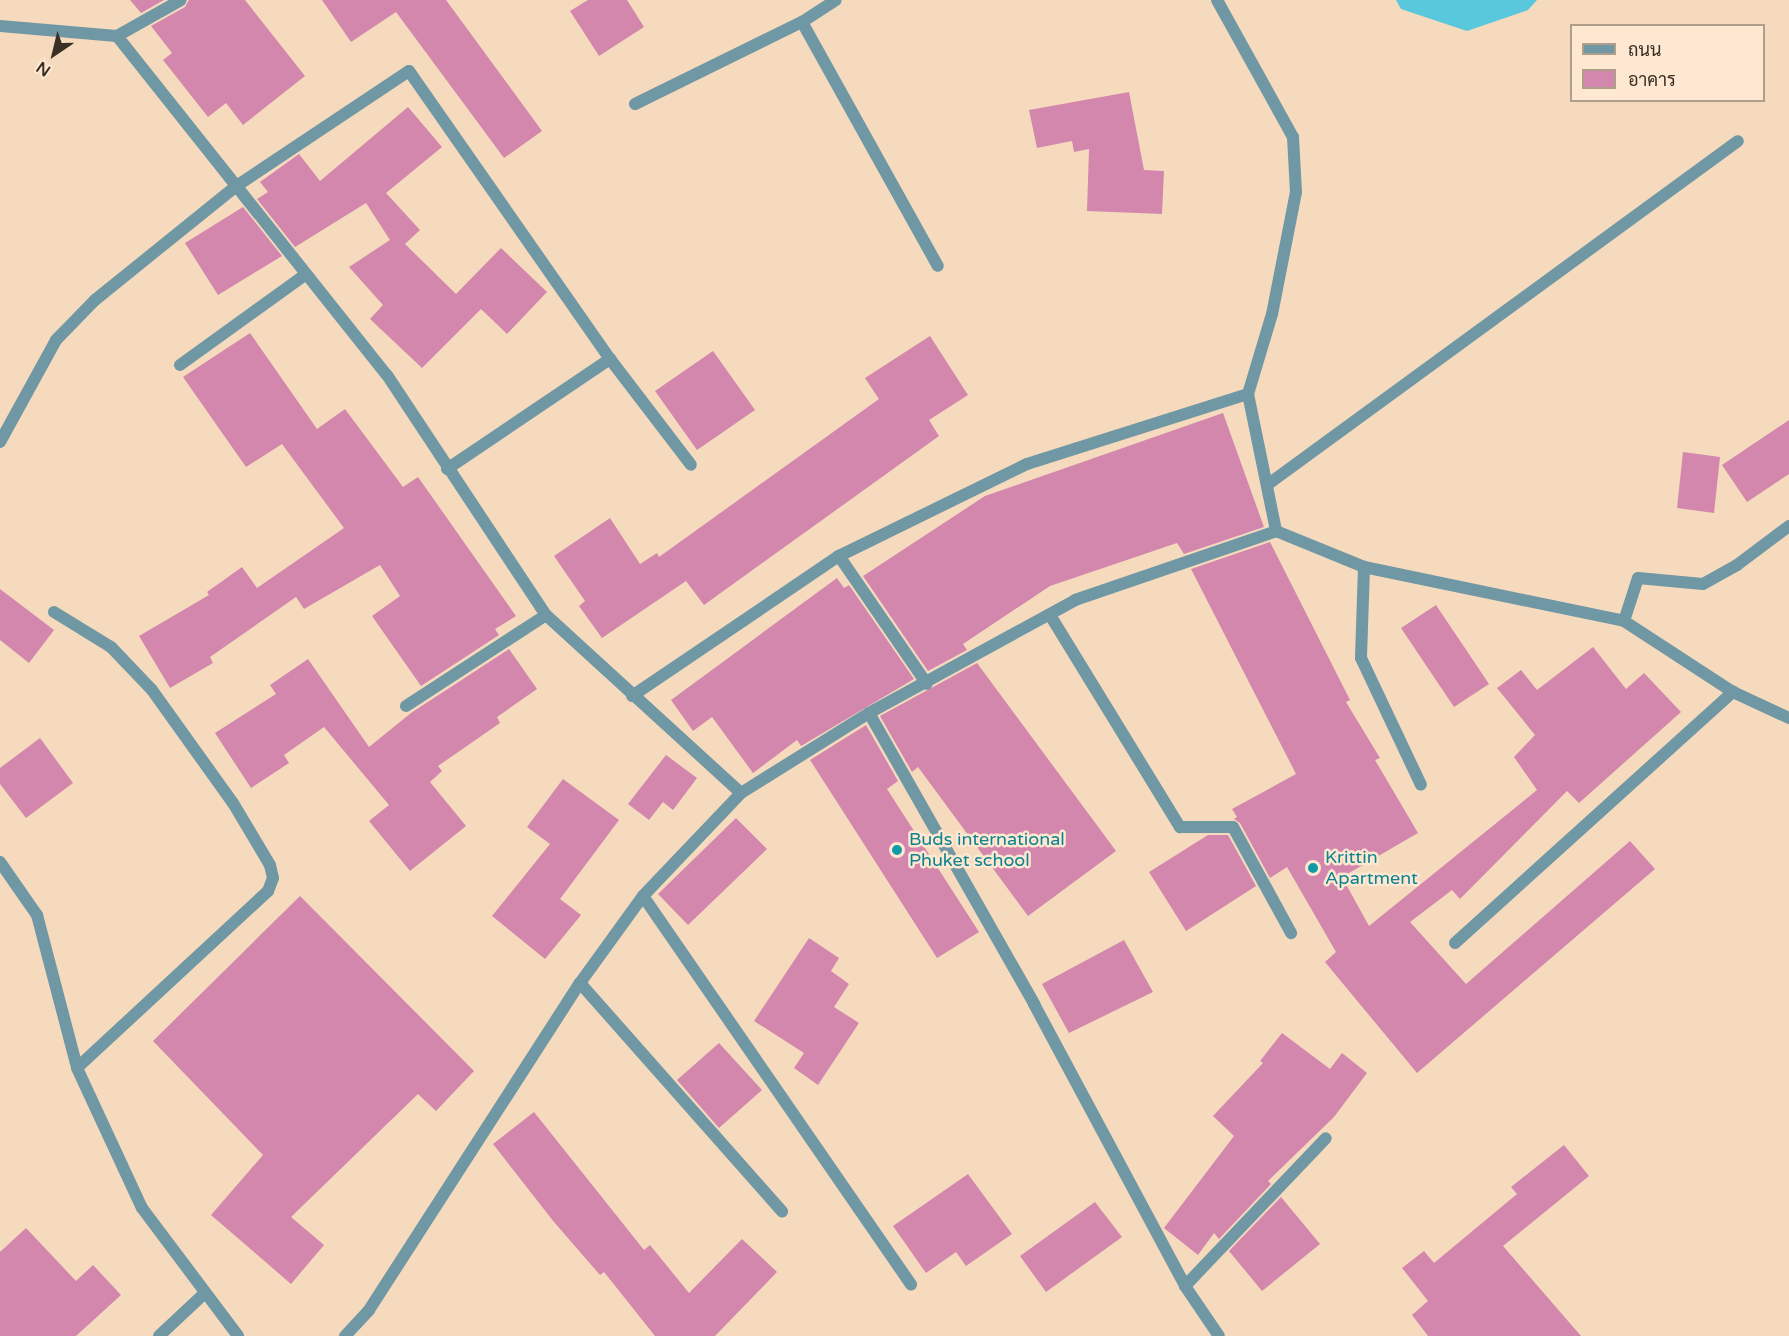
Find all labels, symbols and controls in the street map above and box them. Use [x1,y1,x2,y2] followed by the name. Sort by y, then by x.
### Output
[24,24,84,84] north arrow
[1570,24,1765,102] legend
[1628,39,1661,61] text: ถนน
[33,57,55,81] text: N
[1628,69,1676,91] text: อาคาร
[909,829,1065,872] place label: Buds international Phuket school
[890,843,904,857] marker: Buds international Phuket school
[1325,847,1418,890] place label: Krittin Apartment
[1306,861,1320,875] marker: Krittin Apartment

